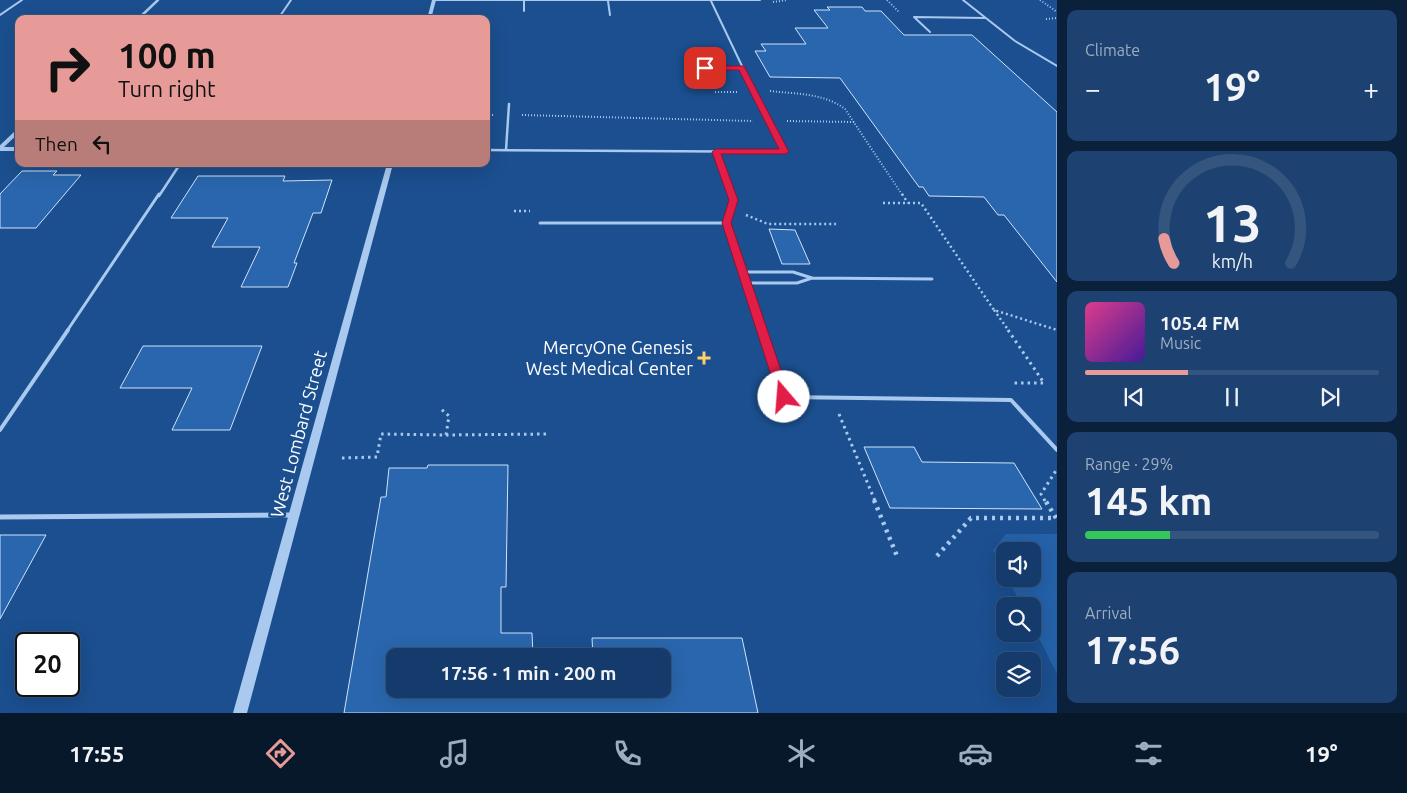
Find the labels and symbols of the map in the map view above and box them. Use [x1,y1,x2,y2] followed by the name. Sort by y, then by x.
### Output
[684,47,726,89] pin
[526,337,693,378] place label: MercyOne Genesis West Medical Center
[266,348,330,519] street label: West Lombard Street
[697,351,711,365] marker: MercyOne Genesis West Medical Center
[757,370,809,422] position arrow
[15,632,80,697] speed limit sign: 20

